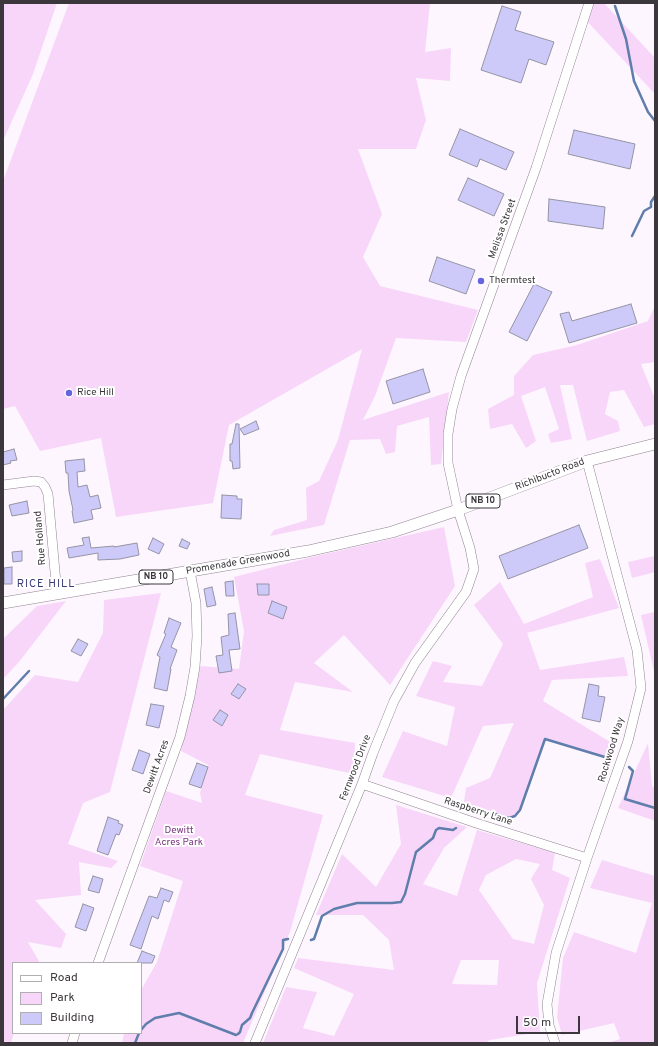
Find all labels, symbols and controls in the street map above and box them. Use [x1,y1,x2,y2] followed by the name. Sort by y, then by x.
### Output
[487,197,519,261] street label: Melissa Street
[489,275,536,287] place label: Thermtest
[476,276,486,286] marker: Thermtest
[77,387,114,399] place label: Rice Hill
[64,388,74,398] marker: Rice Hill
[514,456,586,494] street label: Richibucto Road
[466,494,500,508] road number: NB 10
[33,510,49,566] street label: Rue Holland
[185,548,291,578] street label: Promenade Greenwood
[139,570,173,584] road number: NB 10
[17,578,75,592] district label: RICE HILL
[596,716,628,784] street label: Rockwood Way
[338,733,374,803] street label: Fernwood Drive
[142,738,172,796] street label: Dewitt Acres
[442,795,514,829] street label: Raspberry Lane
[155,825,203,848] park label: Dewitt Acres Park
[12,962,142,1034] legend
[50,970,78,986] text: Road
[50,990,75,1006] text: Park
[518,1008,582,1034] scale bar
[50,1010,94,1026] text: Building
[523,1015,551,1031] text: 50 m

